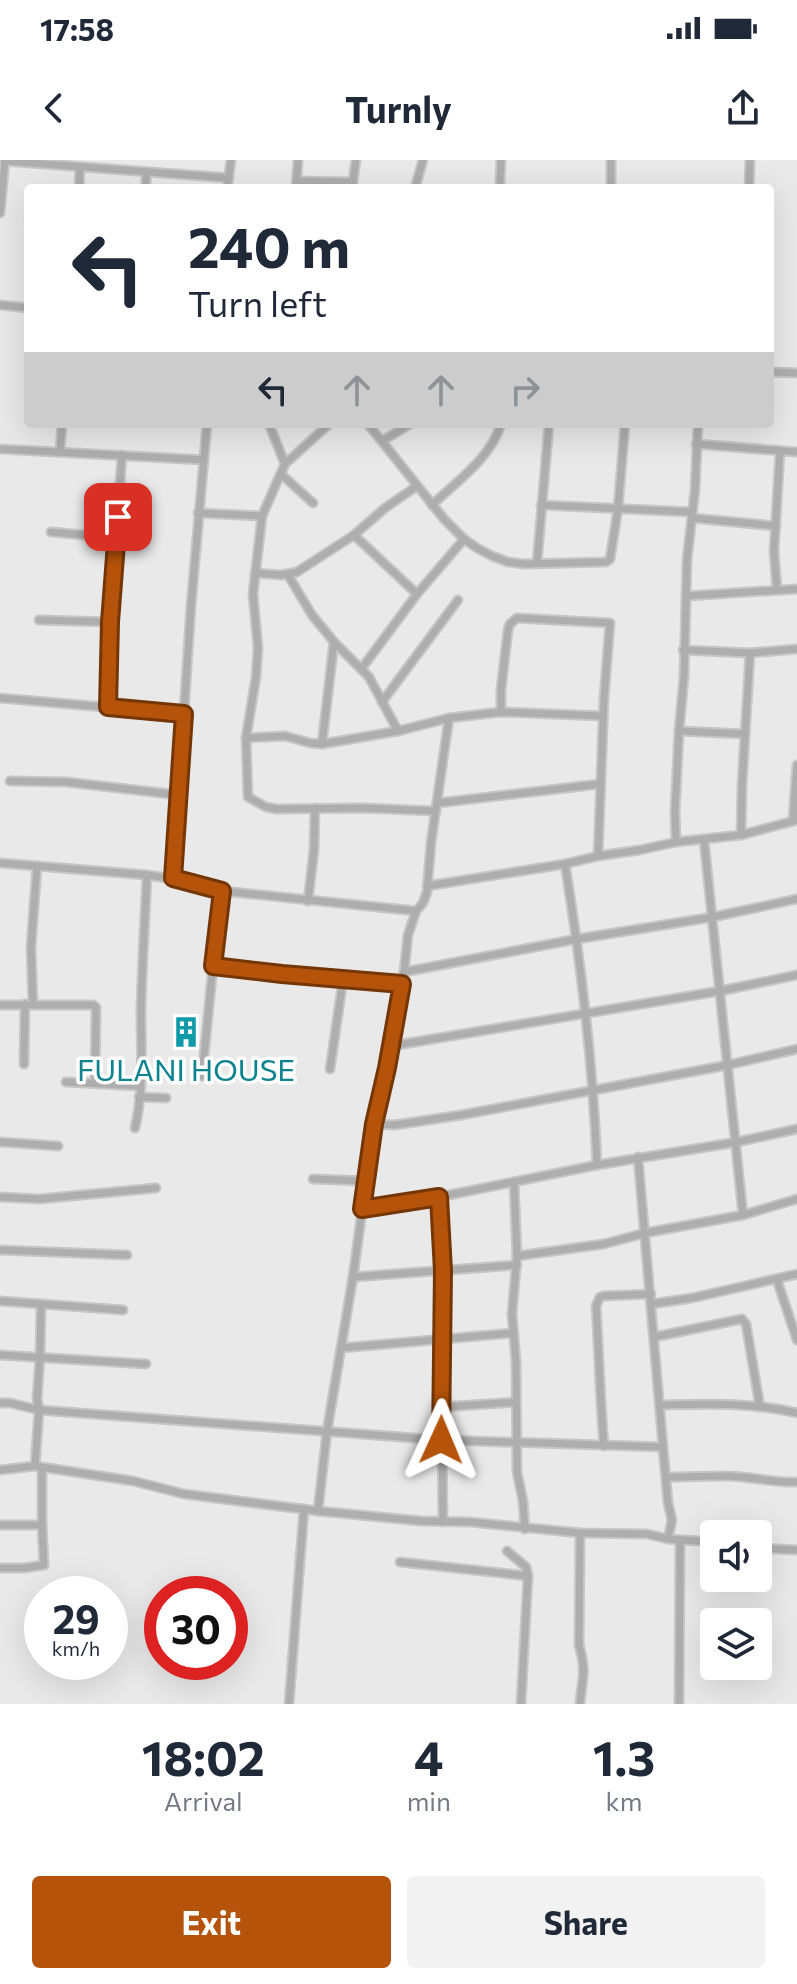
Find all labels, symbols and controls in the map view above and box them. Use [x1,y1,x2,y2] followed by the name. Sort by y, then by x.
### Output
[40,10,114,47] text: 17:58
[32,86,76,130] icon: back
[345,86,452,130] text: Turnly
[721,86,765,130] icon: share
[188,211,350,280] text: 240 m
[56,216,160,320] icon: left
[188,280,327,324] text: Turn left
[251,368,295,412] icon: left
[335,368,379,412] icon: ahead
[419,368,463,412] icon: ahead
[503,368,547,412] icon: right
[84,483,152,551] pin
[96,495,140,539] icon: arrive
[169,1015,203,1049] building icon: FULANI HOUSE
[77,1050,295,1087] place label: FULANI HOUSE
[399,1398,483,1482] position arrow
[700,1520,772,1680] map controls
[700,1520,772,1592] button: sound
[144,1576,248,1680] speed limit sign: 30
[52,1593,100,1642] text: 29
[700,1608,772,1680] button: layers
[52,1636,100,1660] text: km/h
[142,1727,265,1786] text: 18:02
[414,1727,444,1786] text: 4
[593,1727,655,1786] text: 1.3
[164,1785,243,1816] text: Arrival
[407,1785,451,1816] text: min
[606,1785,642,1816] text: km
[32,1876,391,1968] button: Exit
[407,1876,765,1968] button: Share

